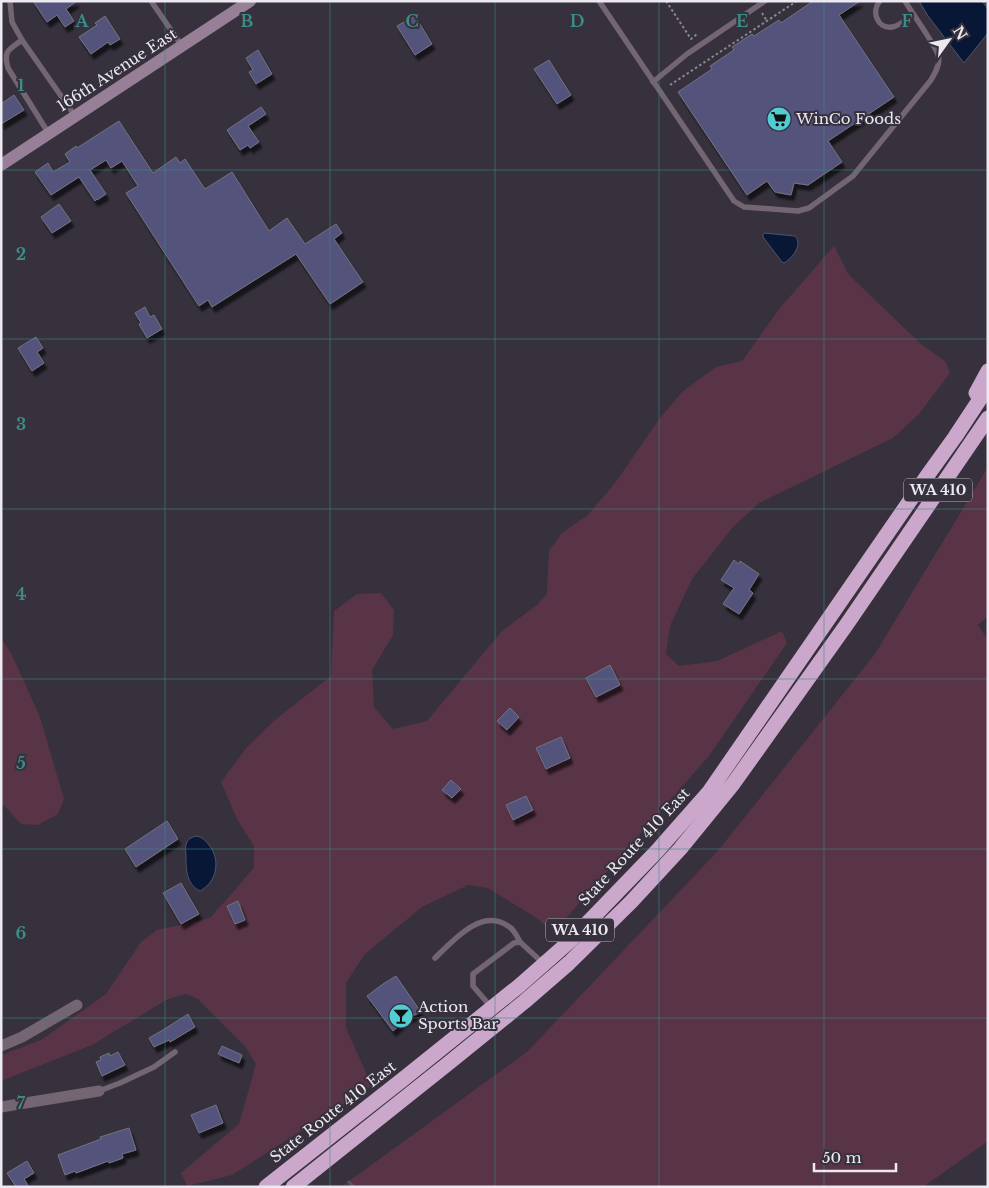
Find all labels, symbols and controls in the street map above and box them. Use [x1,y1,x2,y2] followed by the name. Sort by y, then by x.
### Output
[75,11,90,31] text: A
[241,11,254,31] text: B
[405,11,419,31] text: C
[570,11,584,31] text: D
[736,11,748,31] text: E
[901,11,913,31] text: F
[924,15,974,65] north arrow
[949,22,971,43] text: N
[53,24,180,115] street label: 166th Avenue East
[18,75,25,95] text: 1
[766,106,792,132] supermarket icon: WinCo Foods
[795,109,901,128] place label: WinCo Foods
[16,244,26,264] text: 2
[16,414,26,434] text: 3
[904,478,972,502] road number: WA 410
[16,584,26,604] text: 4
[16,753,26,773] text: 5
[574,783,693,910] street label: State Route 410 East
[546,918,614,942] road number: WA 410
[16,923,27,943] text: 6
[417,997,499,1033] place label: Action Sports Bar
[388,1003,414,1029] bar icon: Action Sports Bar
[266,1056,400,1167] street label: State Route 410 East
[17,1093,26,1113] text: 7
[814,1140,896,1172] scale bar
[822,1148,862,1167] text: 50 m

